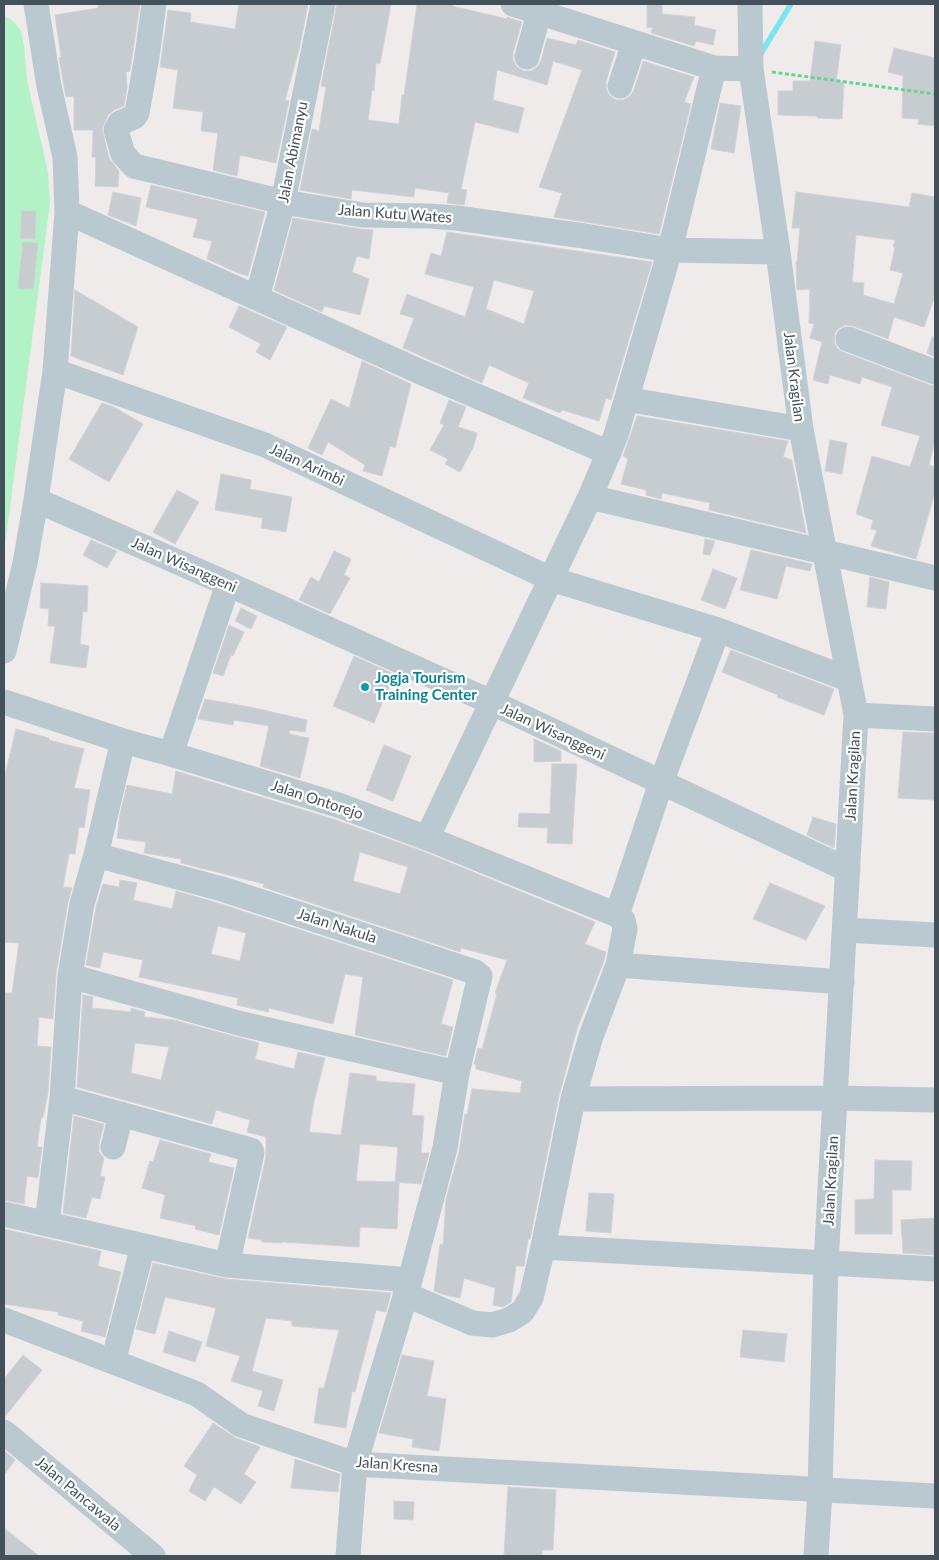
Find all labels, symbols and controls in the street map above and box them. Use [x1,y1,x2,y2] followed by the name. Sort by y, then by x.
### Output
[274,100,312,204] street label: Jalan Abimanyu
[338,201,452,227] street label: Jalan Kutu Wates
[780,331,808,423] street label: Jalan Kragilan
[267,440,347,490] street label: Jalan Arimbi
[129,534,239,596] street label: Jalan Wisanggeni
[375,669,477,704] place label: Jogja Tourism Training Center
[359,681,371,693] marker: Jogja Tourism Training Center
[498,700,608,764] street label: Jalan Wisanggeni
[842,730,864,822] street label: Jalan Kragilan
[269,777,365,823] street label: Jalan Ontorejo
[295,905,379,947] street label: Jalan Nakula
[820,1135,842,1227] street label: Jalan Kragilan
[32,1453,124,1535] street label: Jalan Pancawala
[355,1453,439,1477] street label: Jalan Kresna

